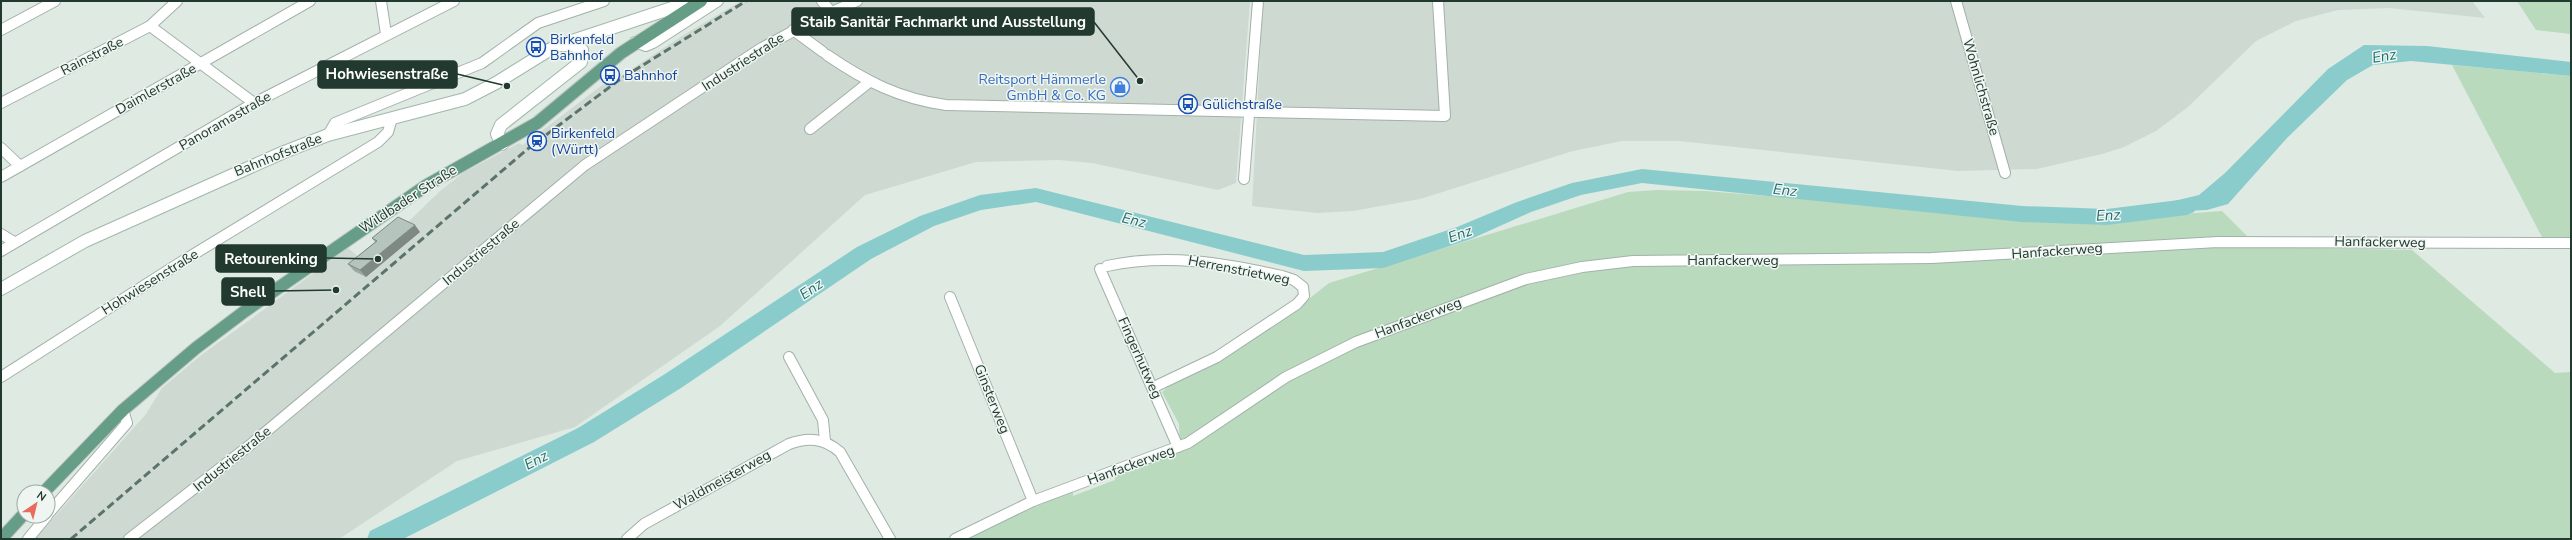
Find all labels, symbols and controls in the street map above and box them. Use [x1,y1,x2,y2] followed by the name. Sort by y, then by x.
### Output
[792,8,1094,35] callout: Staib Sanitär Fachmarkt und Ausstellung
[800,12,1086,32] text: Staib Sanitär Fachmarkt und Ausstellung
[698,28,788,96] street label: Industriestraße
[550,30,614,65] place label: Birkenfeld Bahnhof
[57,32,127,80] street label: Rainstraße
[525,36,547,58] bus stop icon: Birkenfeld Bahnhof
[1958,36,2004,138] street label: Wohnlichstraße
[2370,44,2398,68] water label: Enz
[112,59,200,119] street label: Daimlerstraße
[318,61,457,88] callout: Hohwiesenstraße
[326,64,448,84] text: Hohwiesenstraße
[599,64,621,86] bus stop icon: Bahnhof
[624,66,677,85] place label: Bahnhof
[979,70,1106,105] place label: Reitsport Hämmerle GmbH & Co. KG
[1109,76,1131,98] shop icon: Reitsport Hämmerle GmbH & Co. KG
[175,87,275,155] street label: Panoramastraße
[1177,93,1199,115] bus stop icon: Gülichstraße
[1202,95,1282,114] place label: Gülichstraße
[551,124,615,159] place label: Birkenfeld (Württ)
[231,129,325,181] street label: Bahnhofstraße
[526,130,548,152] station icon: Birkenfeld (Württ)
[356,160,460,238] street label: Wildbader Straße
[1772,179,1798,201] water label: Enz
[2095,204,2121,226] water label: Enz
[1120,207,1148,233] water label: Enz
[439,214,523,290] street label: Industriestraße
[1445,220,1475,248] water label: Enz
[2334,232,2426,252] street label: Hanfackerweg
[2011,238,2103,264] street label: Hanfackerweg
[98,245,202,319] street label: Hohwiesenstraße
[216,245,326,272] callout: Retourenking
[224,249,318,269] text: Retourenking
[1187,251,1291,289] street label: Herrenstrietweg
[1687,251,1779,270] street label: Hanfackerweg
[795,274,827,304] water label: Enz
[222,278,274,305] callout: Shell
[230,282,266,302] text: Shell
[1372,293,1464,343] street label: Hanfackerweg
[1113,314,1167,402] street label: Fingerhutweg
[970,362,1014,436] street label: Ginsterweg
[189,422,275,496] street label: Industriestraße
[1085,440,1177,490] street label: Hanfackerweg
[670,445,774,515] street label: Waldmeisterweg
[521,446,551,474] water label: Enz
[16,484,56,524] north arrow
[34,488,49,505] text: N

